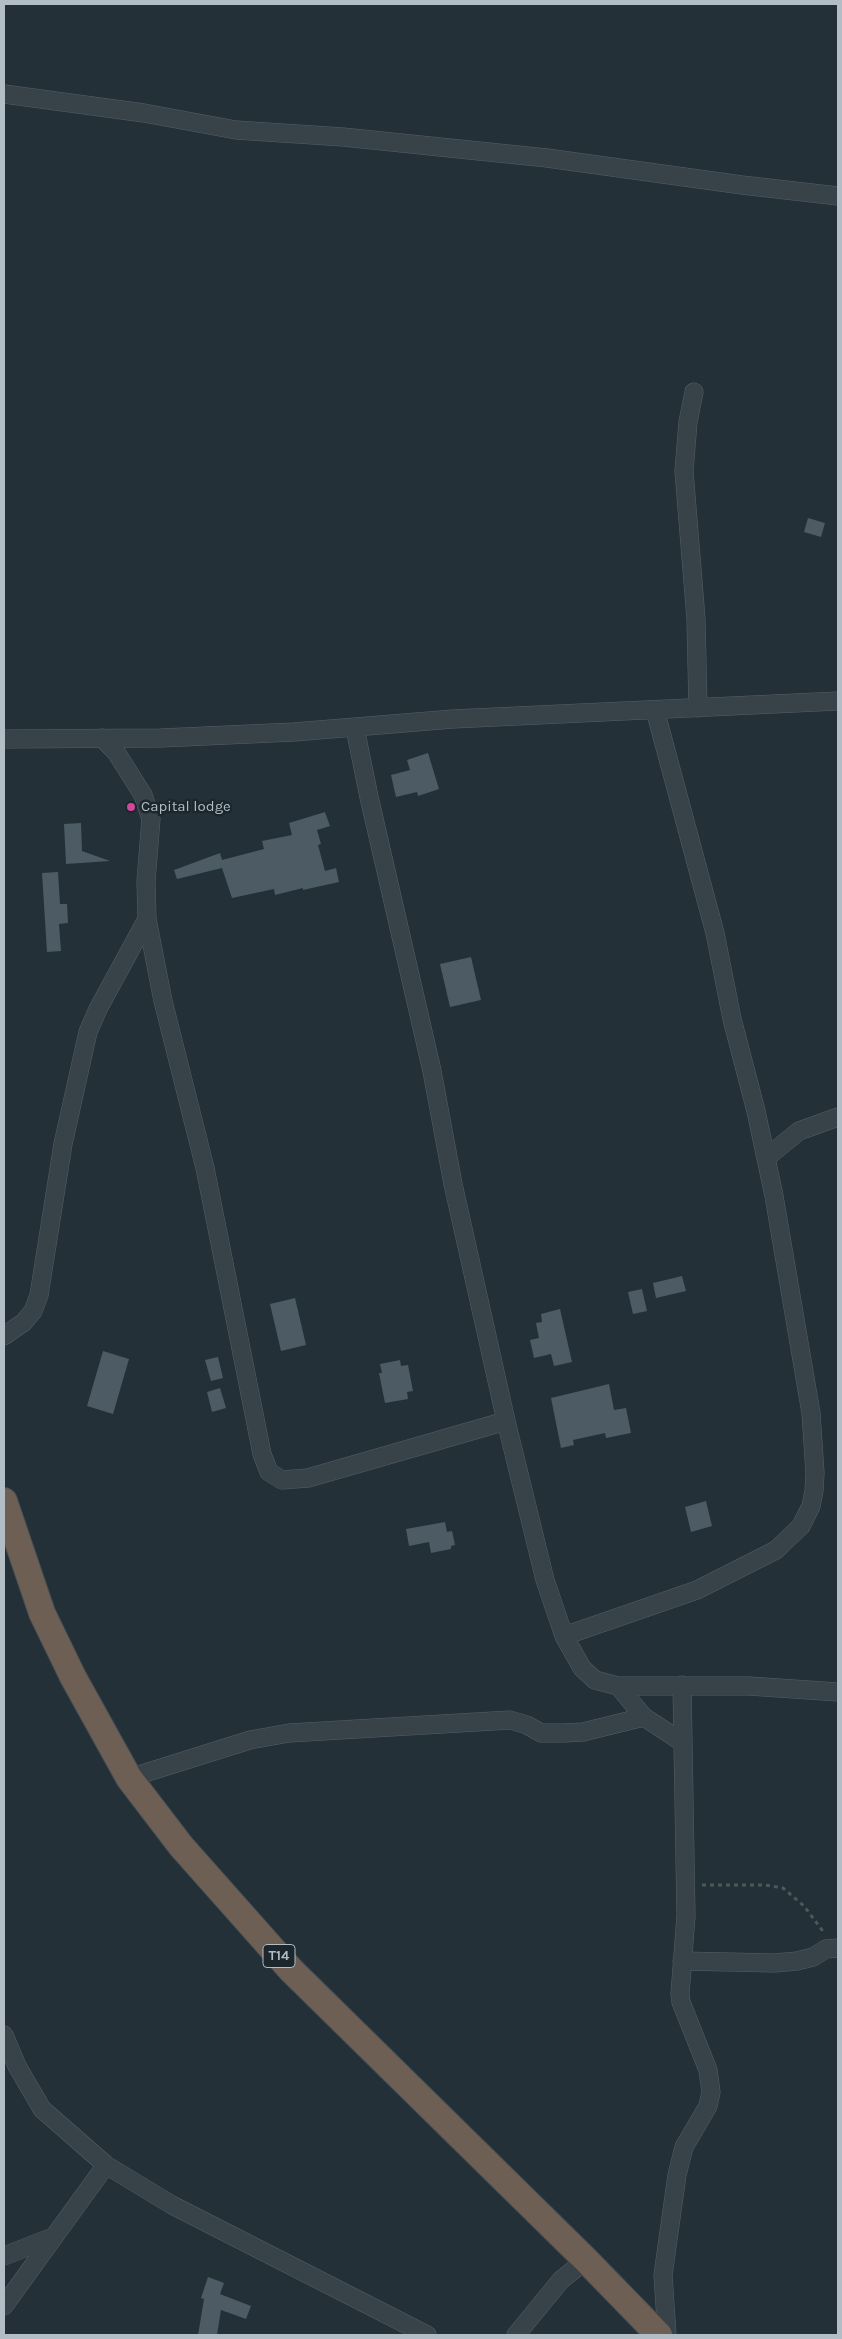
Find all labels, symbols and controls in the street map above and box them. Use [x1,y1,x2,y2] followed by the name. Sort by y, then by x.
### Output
[141,798,231,816] place label: Capital lodge
[125,801,137,813] marker: Capital lodge
[263,1944,295,1968] road number: T14

